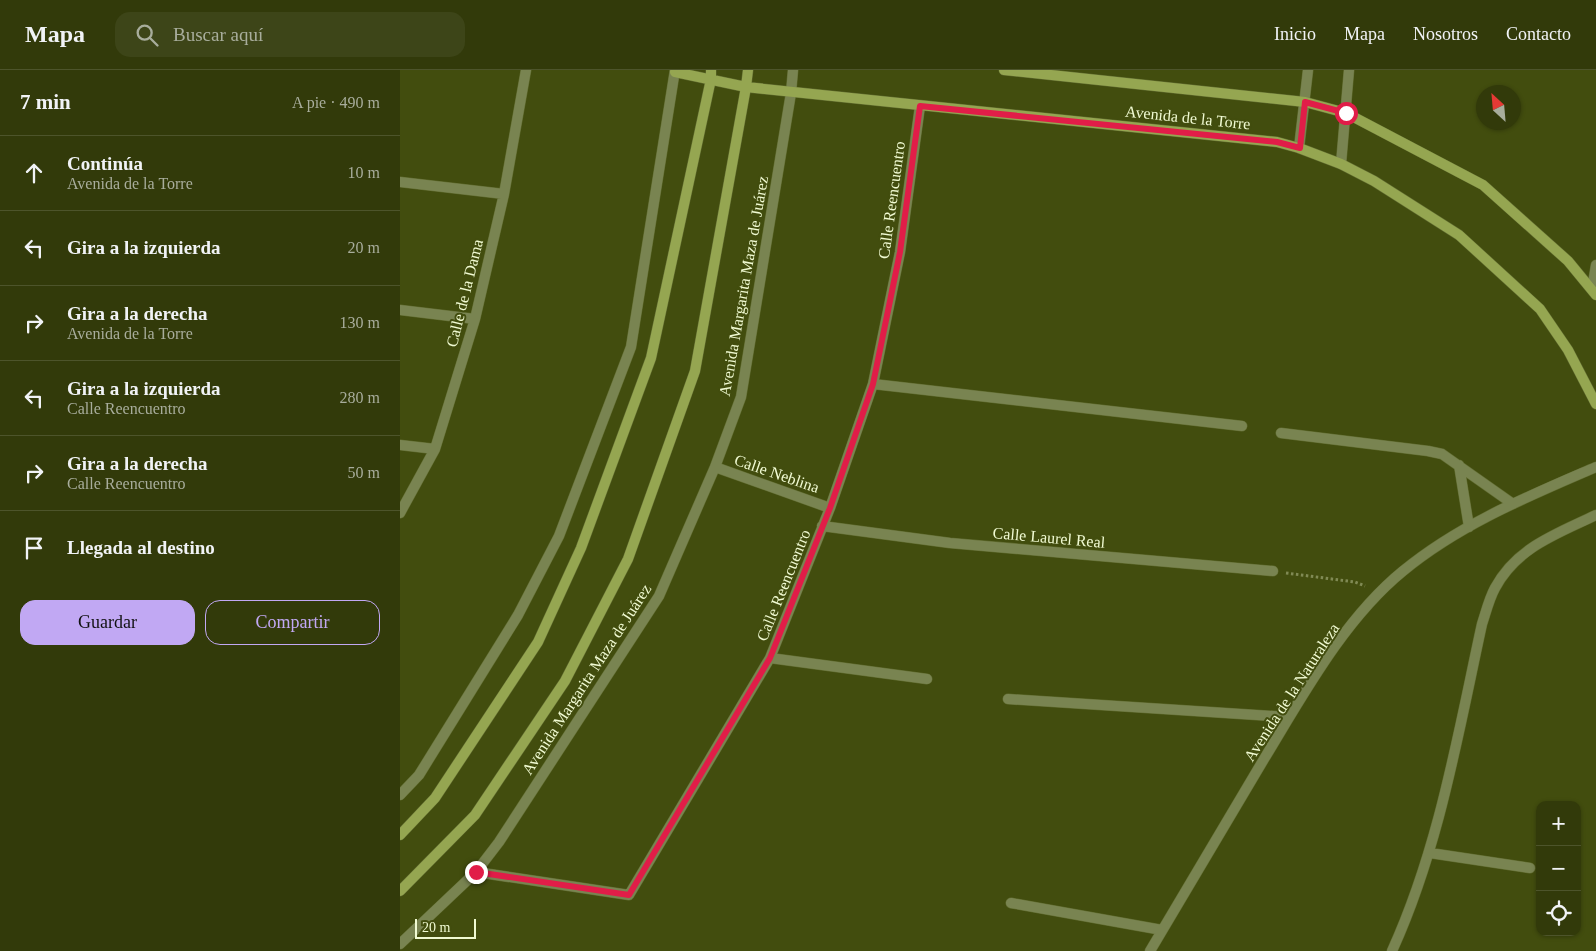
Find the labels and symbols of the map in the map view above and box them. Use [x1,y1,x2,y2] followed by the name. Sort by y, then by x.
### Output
[1476,85,1521,130] north arrow
[1125,102,1251,133] street label: Avenida de la Torre
[1335,102,1358,125] route start
[875,140,908,260] street label: Calle Reencuentro
[716,175,772,398] street label: Avenida Margarita Maza de Juárez
[443,237,486,349] street label: Calle de la Dama
[732,451,821,496] street label: Calle Neblina
[992,524,1106,551] street label: Calle Laurel Real
[753,527,814,643] street label: Calle Reencuentro
[518,581,655,778] street label: Avenida Margarita Maza de Juárez
[1240,620,1342,764] street label: Avenida de la Naturaleza
[465,861,488,884] route end
[415,916,476,939] scale bar

